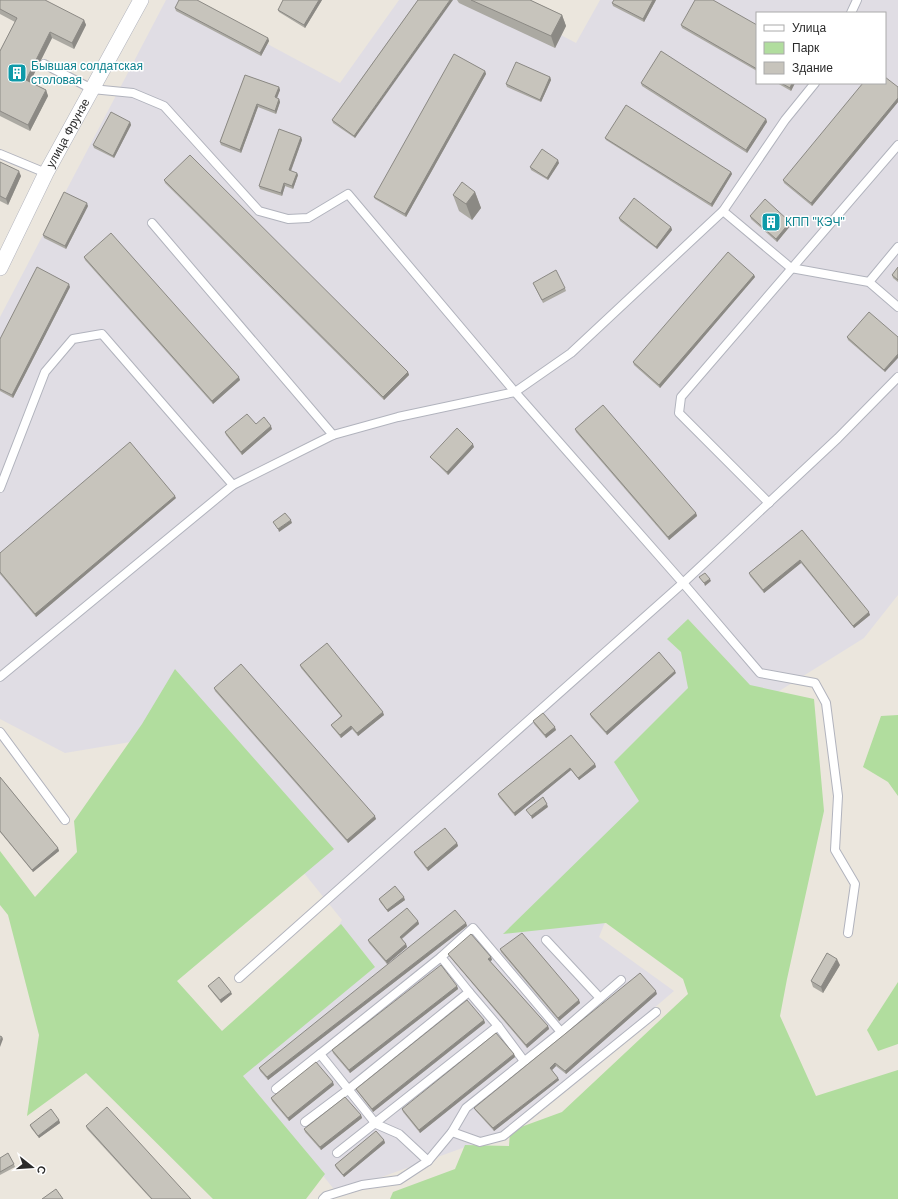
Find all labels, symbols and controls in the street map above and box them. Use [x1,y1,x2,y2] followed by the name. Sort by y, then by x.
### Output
[756,12,886,84] legend
[792,21,826,35] text: Улица
[792,41,820,55] text: Парк
[31,59,143,87] place label: Бывшая солдатская столовая
[792,61,833,75] text: Здание
[6,62,28,84] building icon: Бывшая солдатская столовая
[43,96,93,170] street label: улица Фрунзе
[760,211,782,233] building icon: КПП "КЭЧ"
[785,215,845,229] place label: КПП "КЭЧ"
[12,1147,52,1187] north arrow
[35,1164,48,1176] text: С

